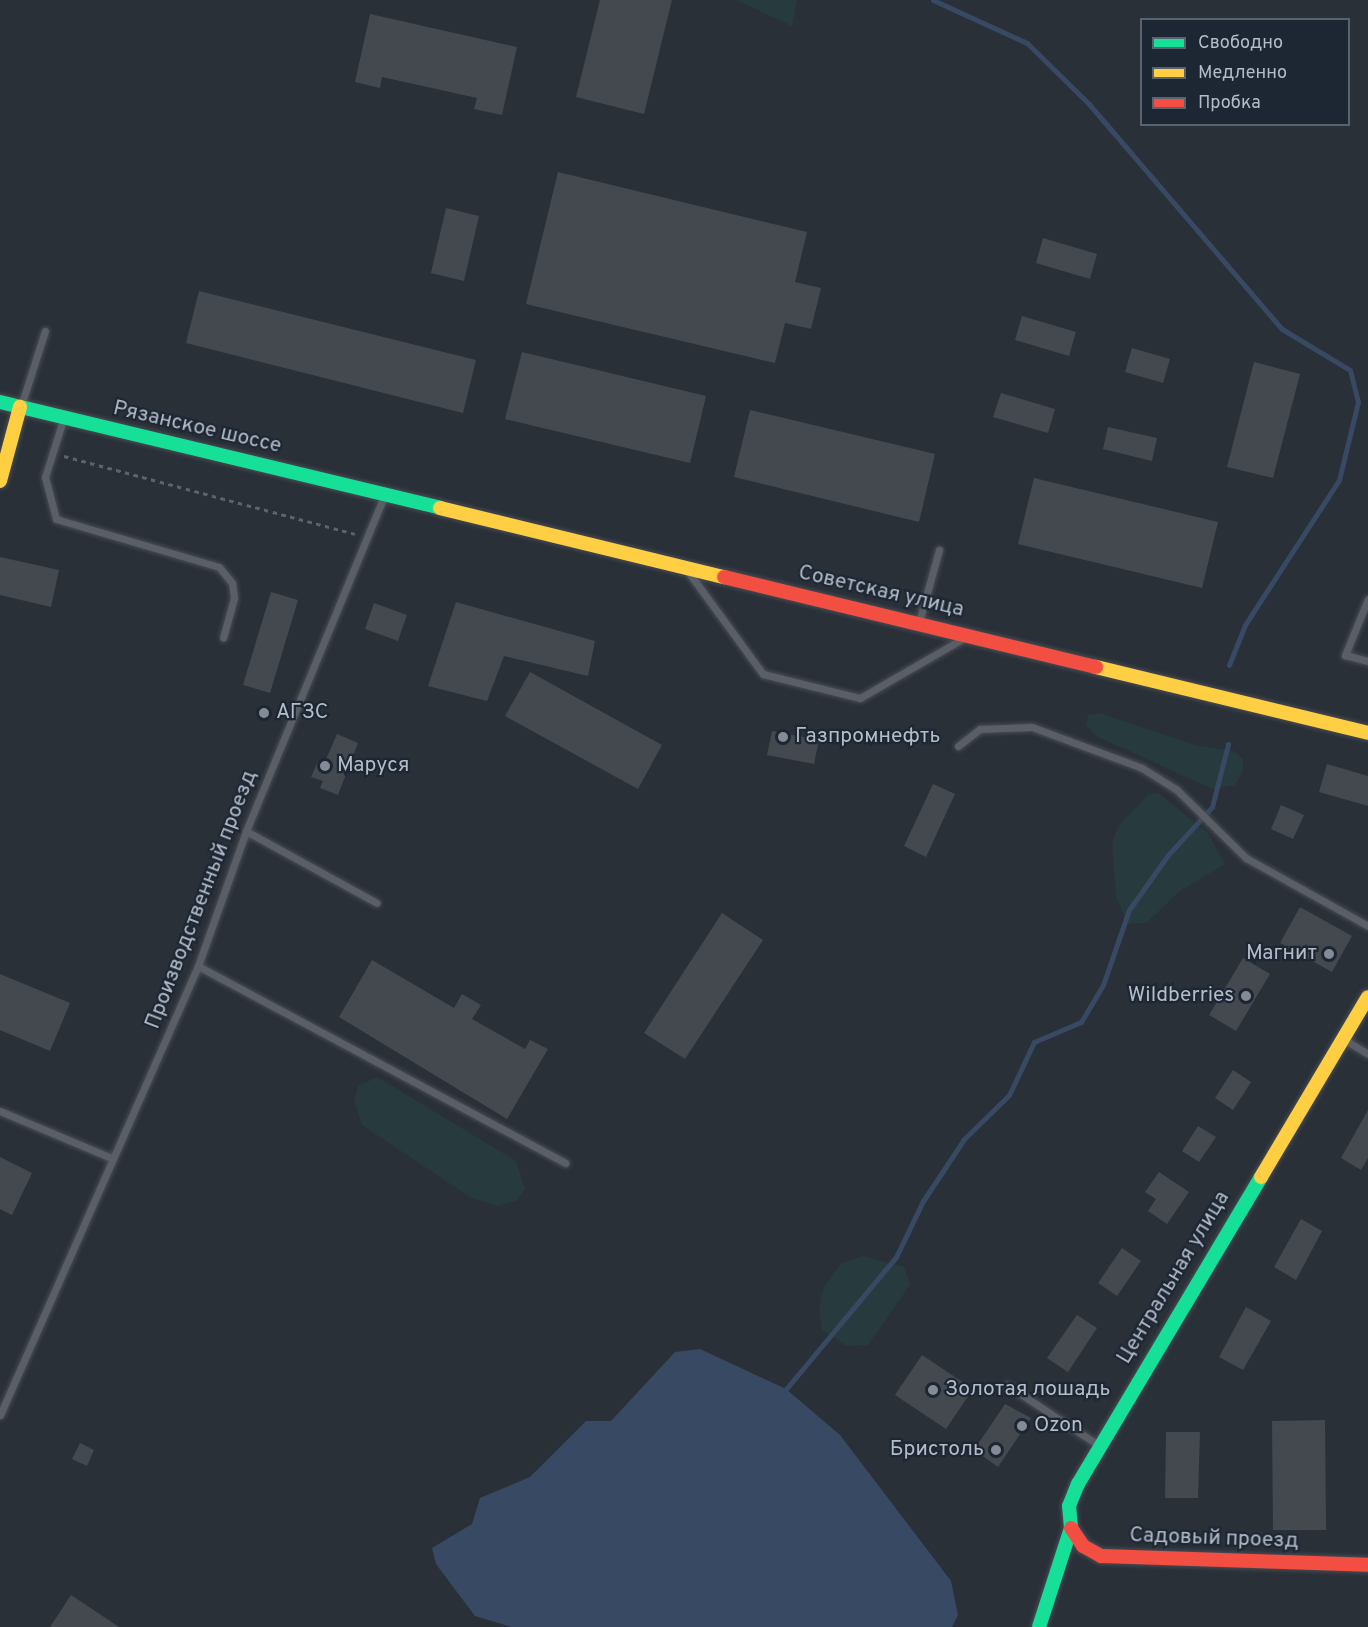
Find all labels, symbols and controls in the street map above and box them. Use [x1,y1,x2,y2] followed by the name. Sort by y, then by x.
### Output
[1140,18,1350,126] legend
[1198,32,1283,55] text: Свободно
[1198,62,1287,85] text: Медленно
[1198,92,1261,115] text: Пробка
[110,396,284,460] street label: Рязанское шоссе
[796,561,966,623] street label: Советская улица
[276,700,328,726] place label: АГЗС
[257,706,271,720] marker: АГЗС
[795,724,940,750] place label: Газпромнефть
[776,730,790,744] marker: Газпромнефть
[337,753,409,779] place label: Маруся
[318,759,332,773] marker: Маруся
[141,767,263,1033] street label: Производственный проезд
[1246,941,1317,967] place label: Магнит
[1322,947,1336,961] marker: Магнит
[1128,983,1234,1009] place label: Wildberries
[1239,989,1253,1003] marker: Wildberries
[1112,1187,1236,1369] street label: Центральная улица
[945,1377,1110,1403] place label: Золотая лошадь
[926,1383,940,1397] marker: Золотая лошадь
[1034,1413,1083,1439] place label: Ozon
[1015,1419,1029,1433] marker: Ozon
[890,1437,984,1463] place label: Бристоль
[989,1443,1003,1457] marker: Бристоль
[1129,1523,1299,1555] street label: Садовый проезд

